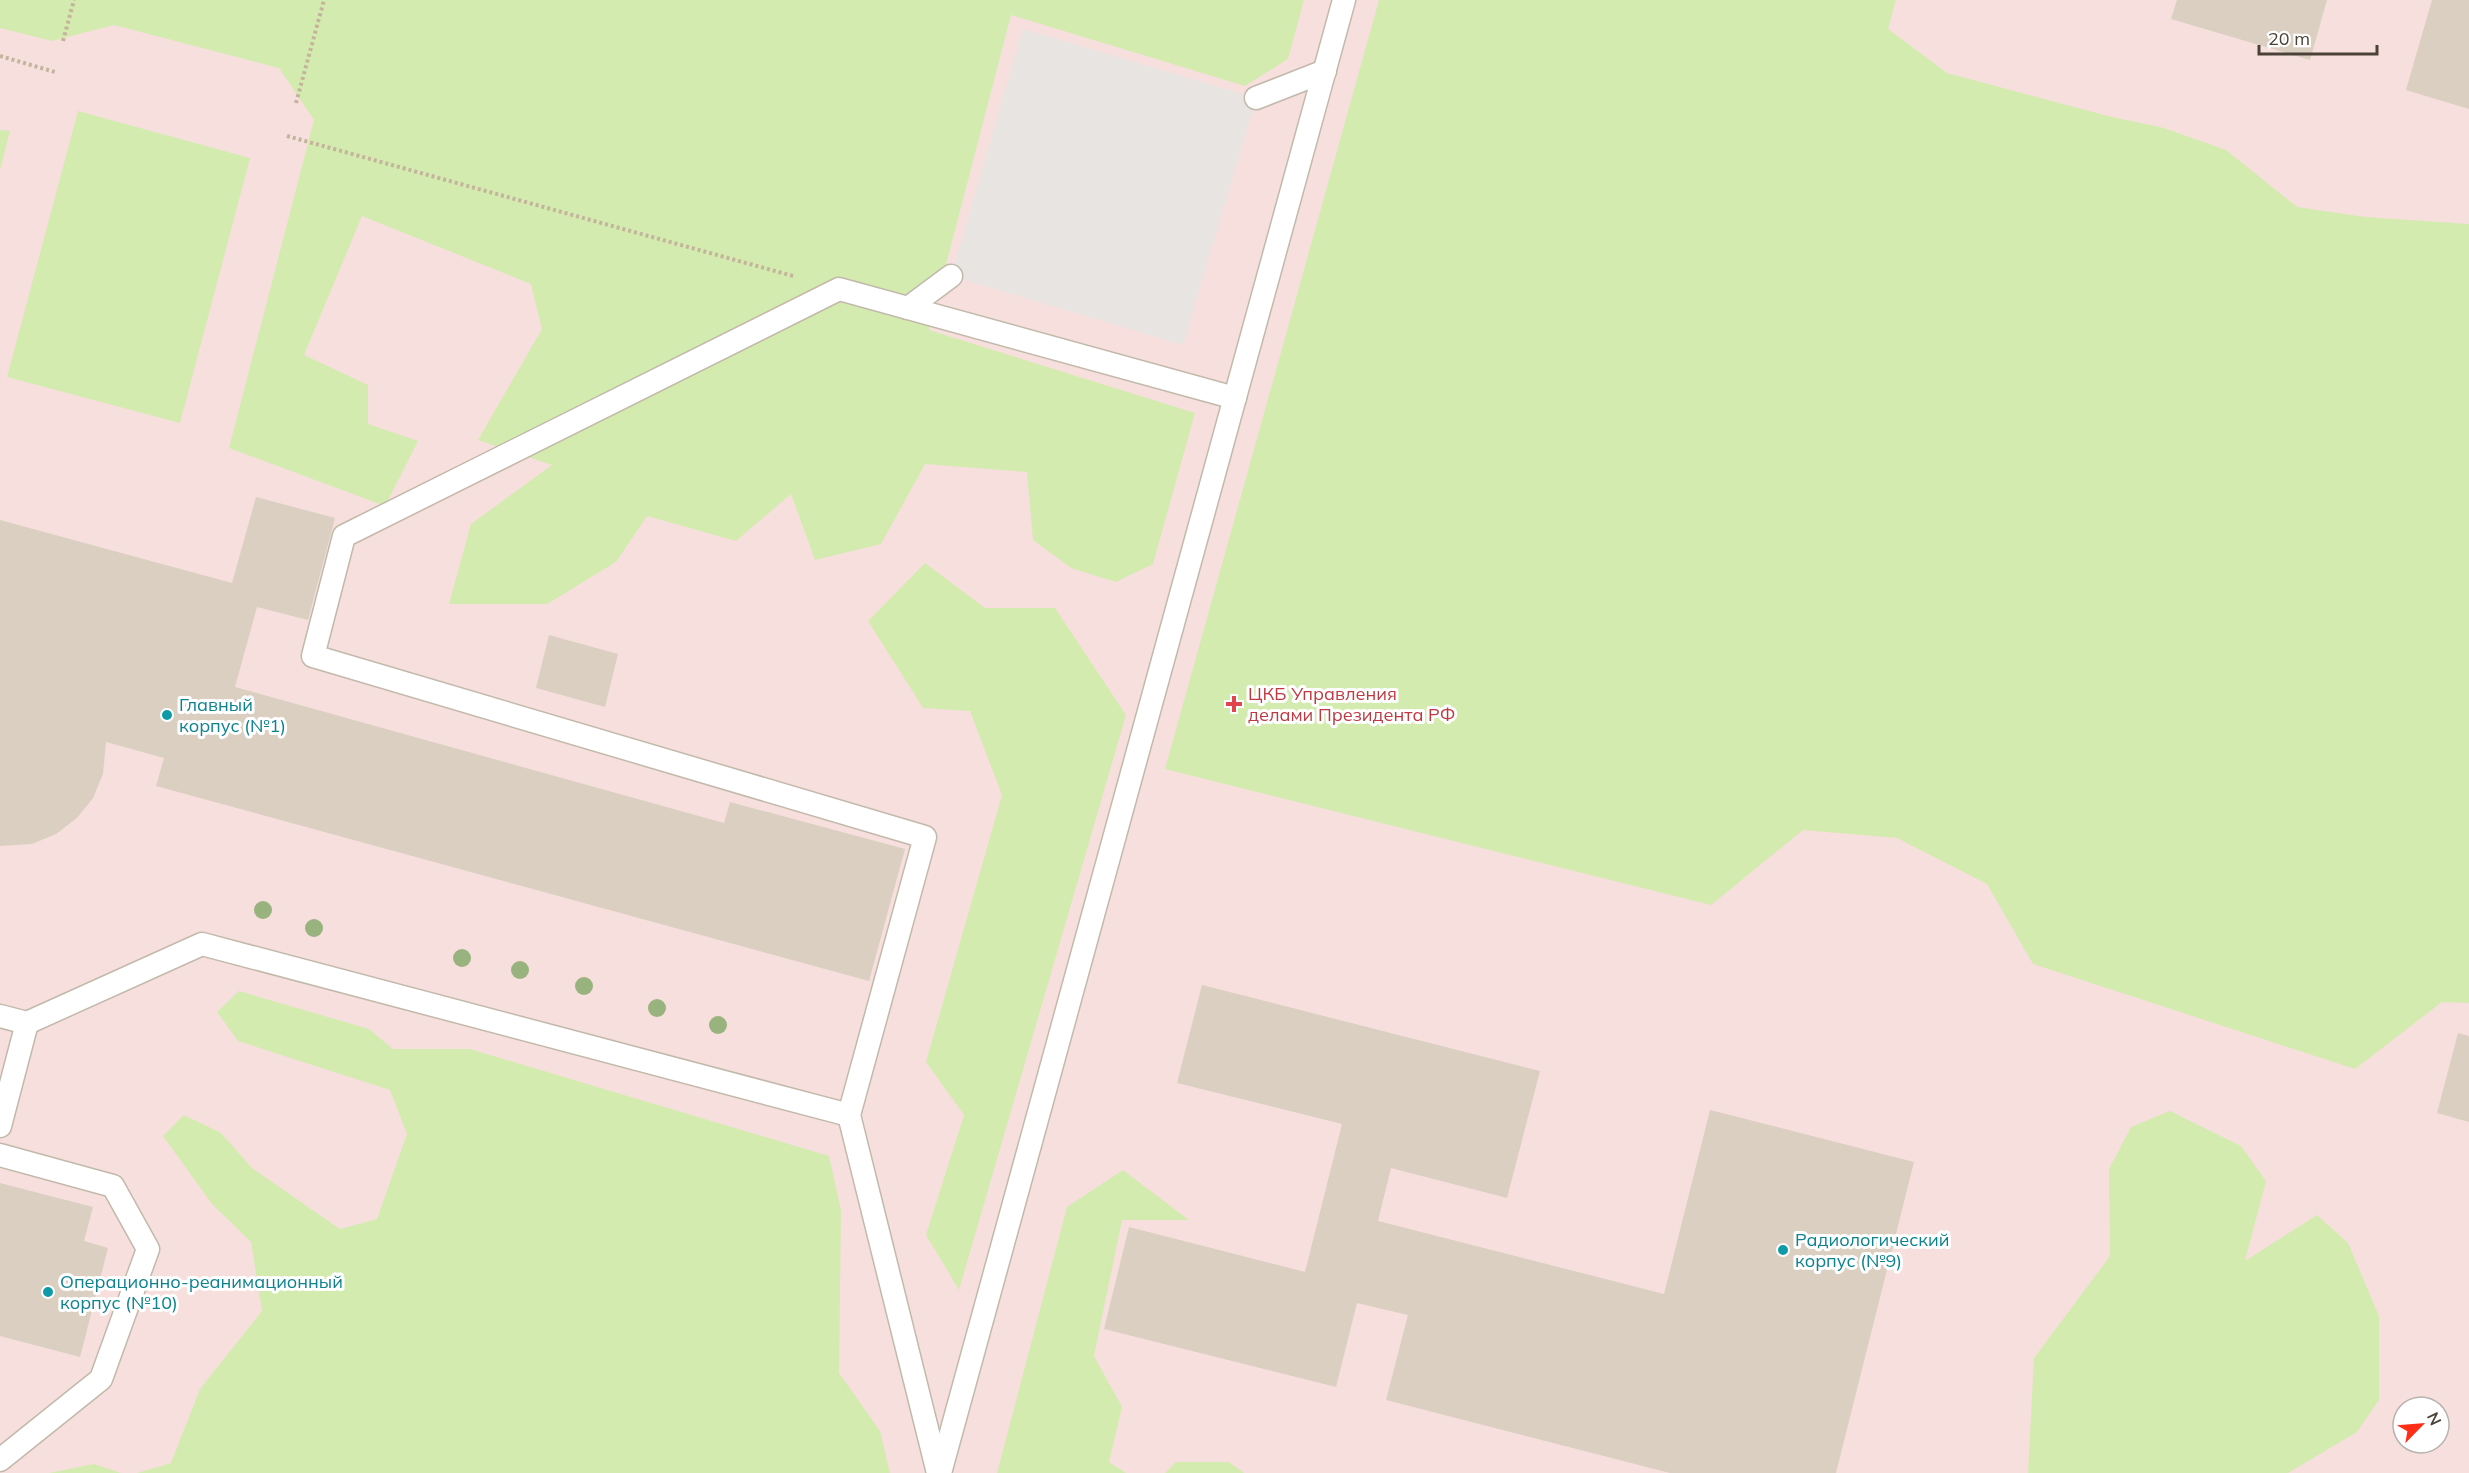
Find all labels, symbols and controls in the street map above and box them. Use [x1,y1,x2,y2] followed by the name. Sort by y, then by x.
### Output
[2259,18,2378,56] scale bar
[2268,27,2310,50] text: 20 m
[1248,682,1455,726] place label: ЦКБ Управления делами Президента РФ
[179,693,286,737] place label: Главный корпус (№1)
[1225,695,1243,713] marker: ЦКБ Управления делами Президента РФ
[160,708,174,722] marker: Главный корпус (№1)
[1795,1228,1949,1272] place label: Радиологический корпус (№9)
[1776,1243,1790,1257] marker: Радиологический корпус (№9)
[60,1270,343,1314] place label: Операционно-реанимационный корпус (№10)
[41,1285,55,1299] marker: Операционно-реанимационный корпус (№10)
[2391,1395,2451,1455] north arrow
[2423,1409,2446,1428] text: N

